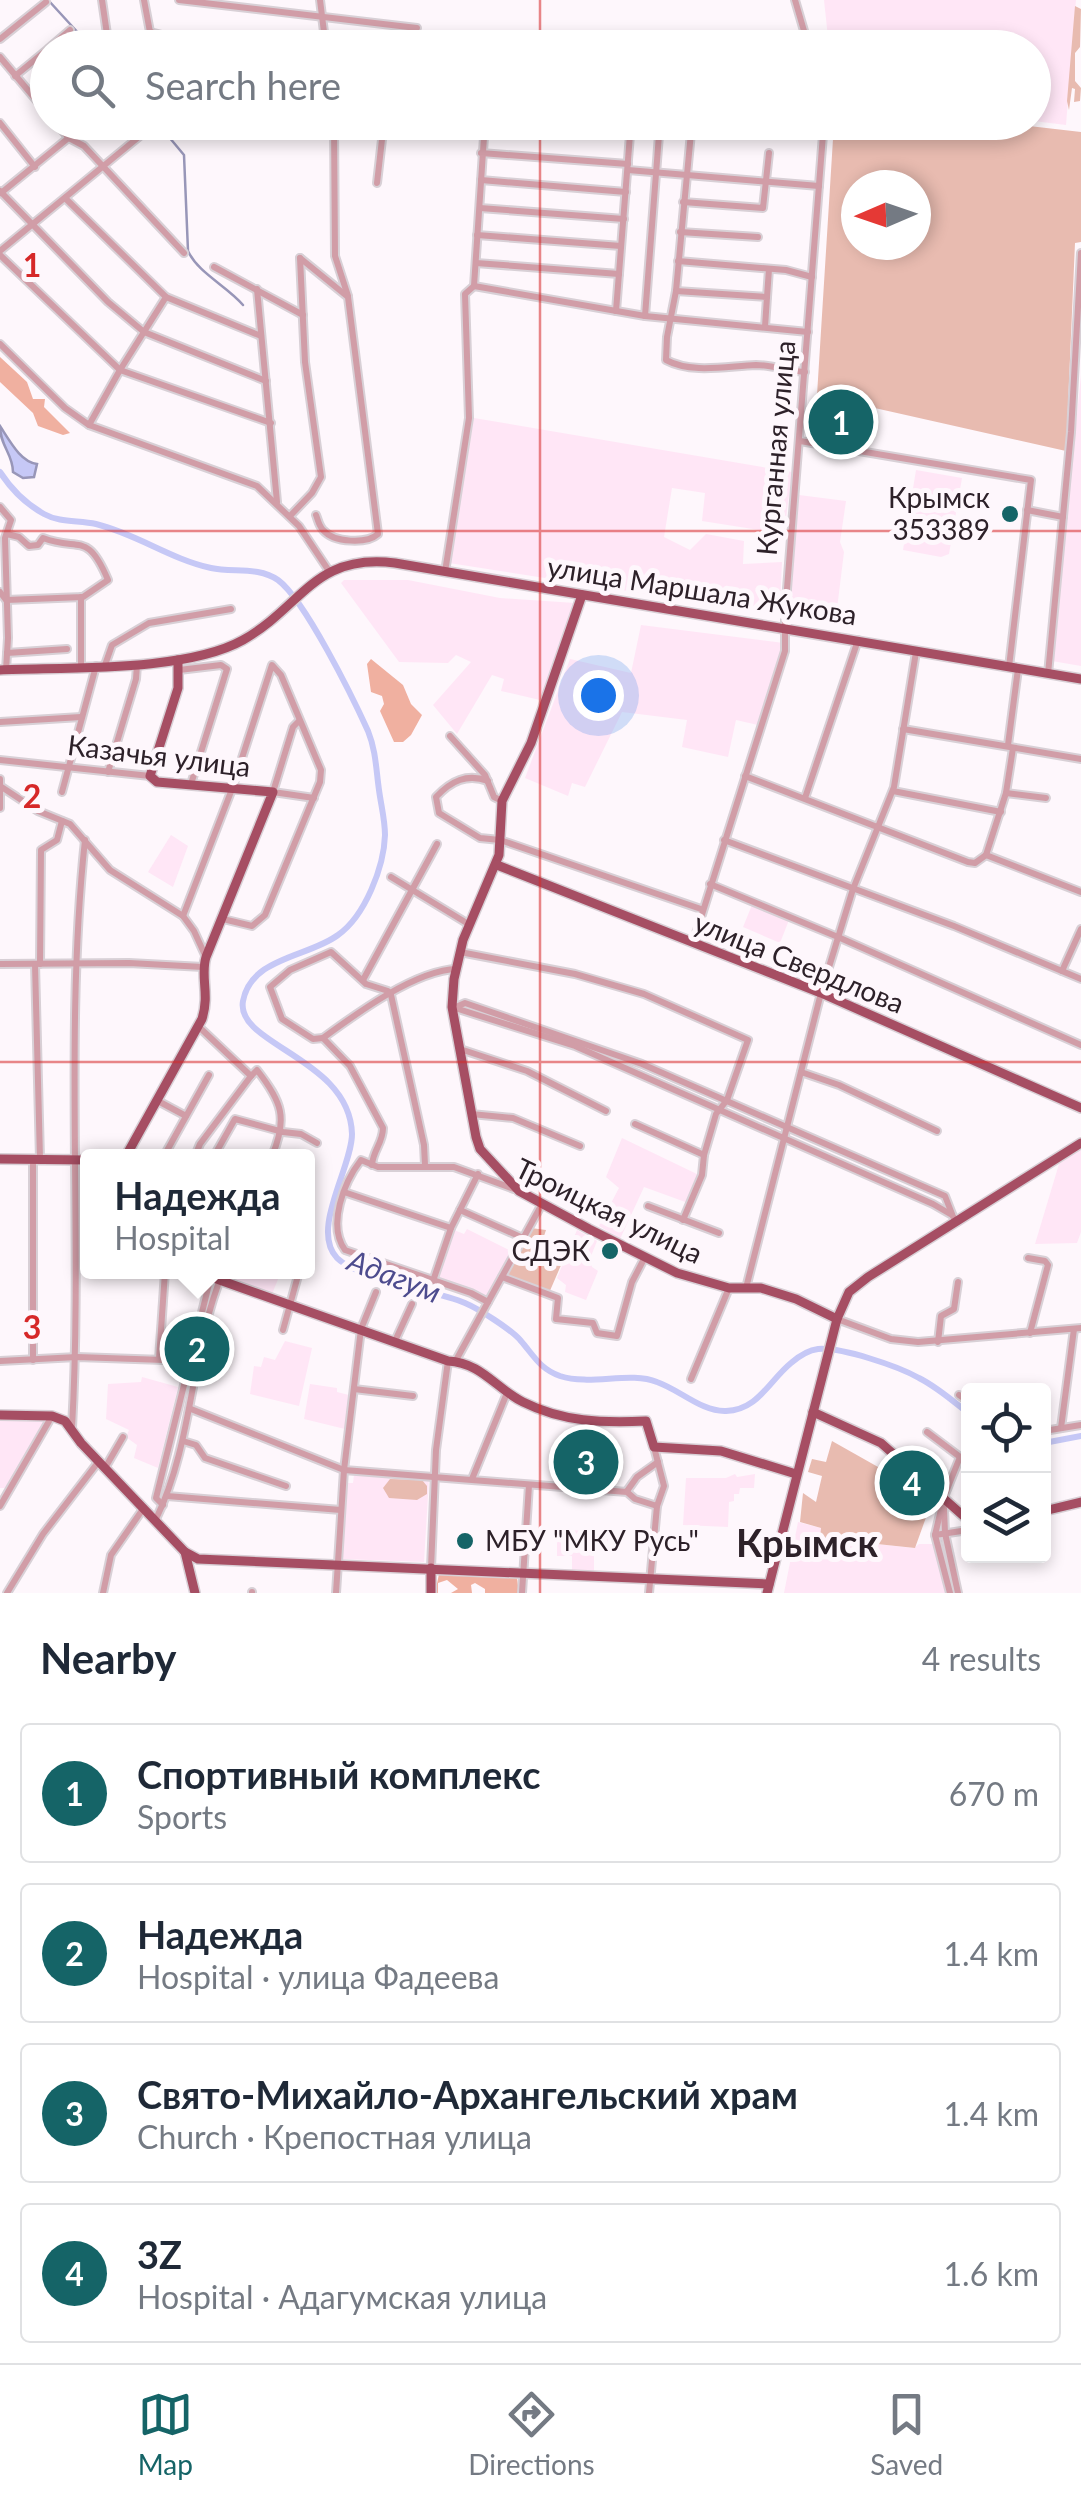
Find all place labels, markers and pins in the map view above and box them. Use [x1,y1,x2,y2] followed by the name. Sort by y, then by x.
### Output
[808,384,874,460] pin: 1
[888,480,991,546] place label: Крымск 353389
[999,503,1021,525] marker: Крымск 353389
[512,1233,590,1267] place label: СДЭК
[599,1240,621,1262] marker: СДЭК
[164,1312,230,1386] pin: 2
[554,1424,618,1500] pin: 3
[880,1446,944,1520] pin: 4
[485,1523,699,1557] place label: МБУ "МКУ Русь"
[454,1530,476,1552] marker: МБУ "МКУ Русь"

